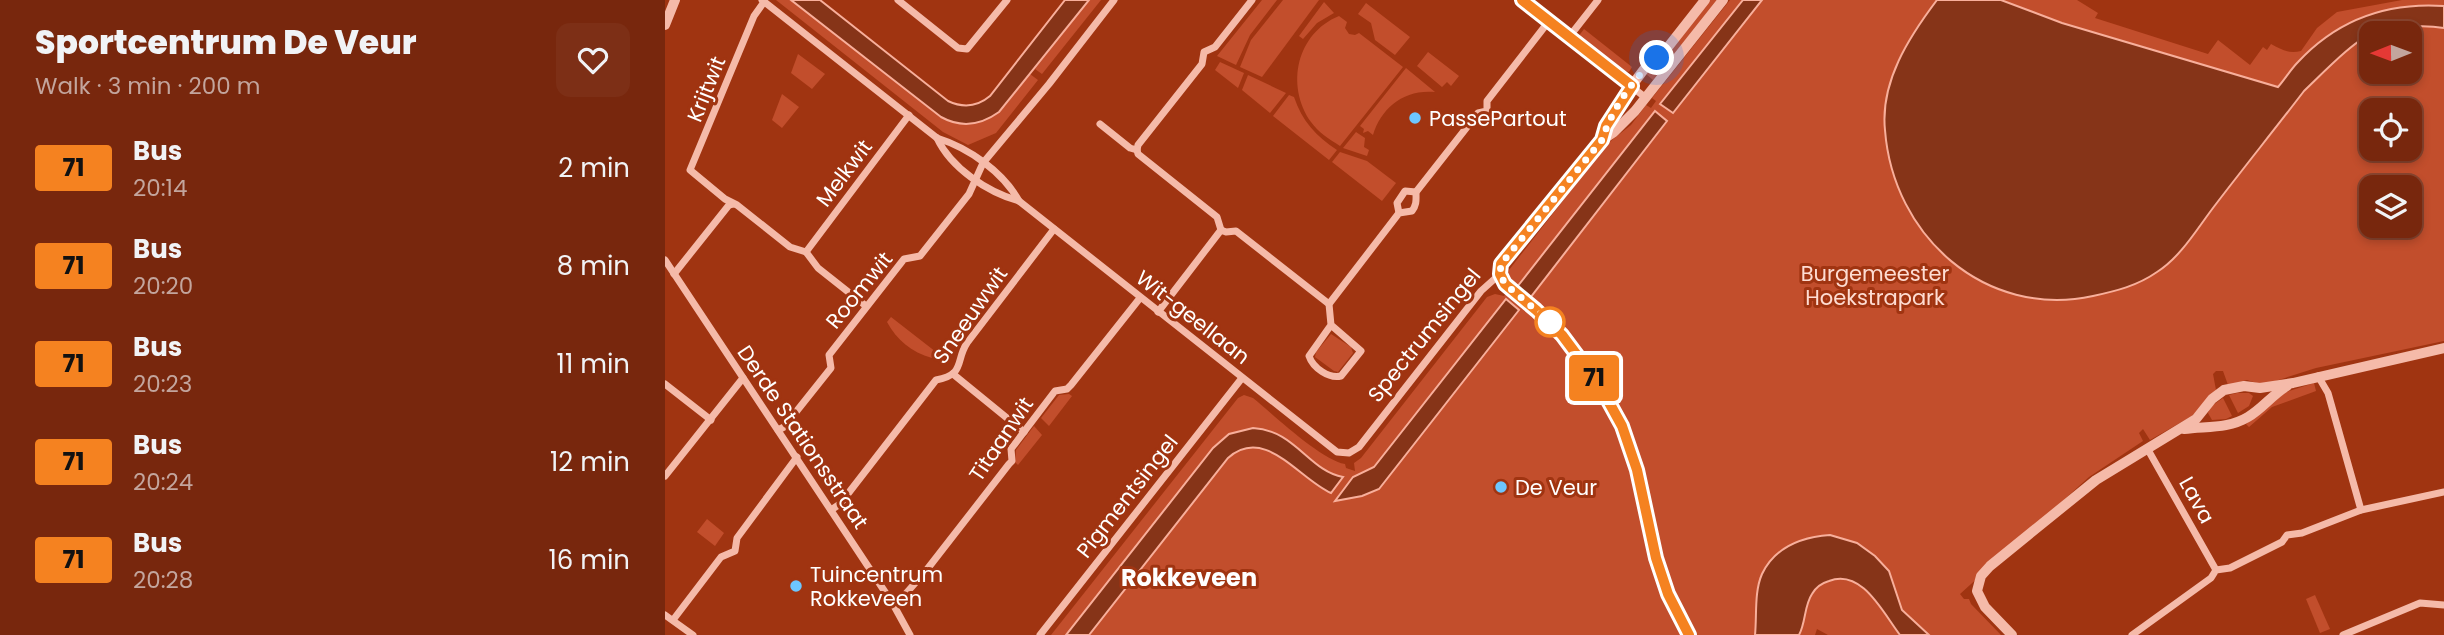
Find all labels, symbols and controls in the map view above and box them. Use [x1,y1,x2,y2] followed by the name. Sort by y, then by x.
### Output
[35,19,417,66] text: Sportcentrum De Veur
[2359,21,2422,84] north arrow
[2359,21,2422,238] map controls
[556,23,630,97] button: heart
[1639,40,1674,75] your location
[680,52,732,126] street label: Krijtwit
[35,70,261,102] text: Walk · 3 min · 200 m
[2359,98,2422,161] button: locate
[1429,104,1567,133] place label: PassePartout
[1407,110,1423,126] marker: PassePartout
[133,133,182,169] text: Bus
[809,133,879,213] street label: Melkwit
[558,150,630,186] text: 2 min
[63,151,84,184] text: 71
[133,172,187,204] text: 20:14
[2359,175,2422,238] button: layers
[133,231,182,267] text: Bus
[819,245,899,335] street label: Roomwit
[557,248,630,284] text: 8 min
[63,249,84,282] text: 71
[1801,259,1949,312] park label: Burgemeester Hoekstrapark
[926,261,1014,369] street label: Sneeuwwit
[1361,262,1487,408] street label: Spectrumsingel
[1130,263,1256,371] street label: Wit-geellaan
[133,270,193,302] text: 20:20
[1535,307,1565,337] unlabelled marker
[133,329,182,365] text: Bus
[731,339,875,535] street label: Derde Stationsstraat
[557,346,630,382] text: 11 min
[63,347,84,380] text: 71
[1563,355,1625,401] line badge: 71
[1583,361,1605,394] text: 71
[133,368,192,400] text: 20:23
[962,391,1040,487] street label: Titaanwit
[133,427,182,463] text: Bus
[1070,428,1184,564] street label: Pigmentsingel
[550,444,630,480] text: 12 min
[63,445,84,478] text: 71
[133,466,193,498] text: 20:24
[2172,471,2222,529] street label: Lava
[1515,473,1597,502] place label: De Veur
[1493,479,1509,495] marker: De Veur
[133,525,182,561] text: Bus
[548,542,630,578] text: 16 min
[63,543,84,576] text: 71
[810,560,943,613] place label: Tuincentrum Rokkeveen
[1121,561,1257,594] district label: Rokkeveen
[133,564,193,596] text: 20:28
[788,578,804,594] marker: Tuincentrum Rokkeveen

